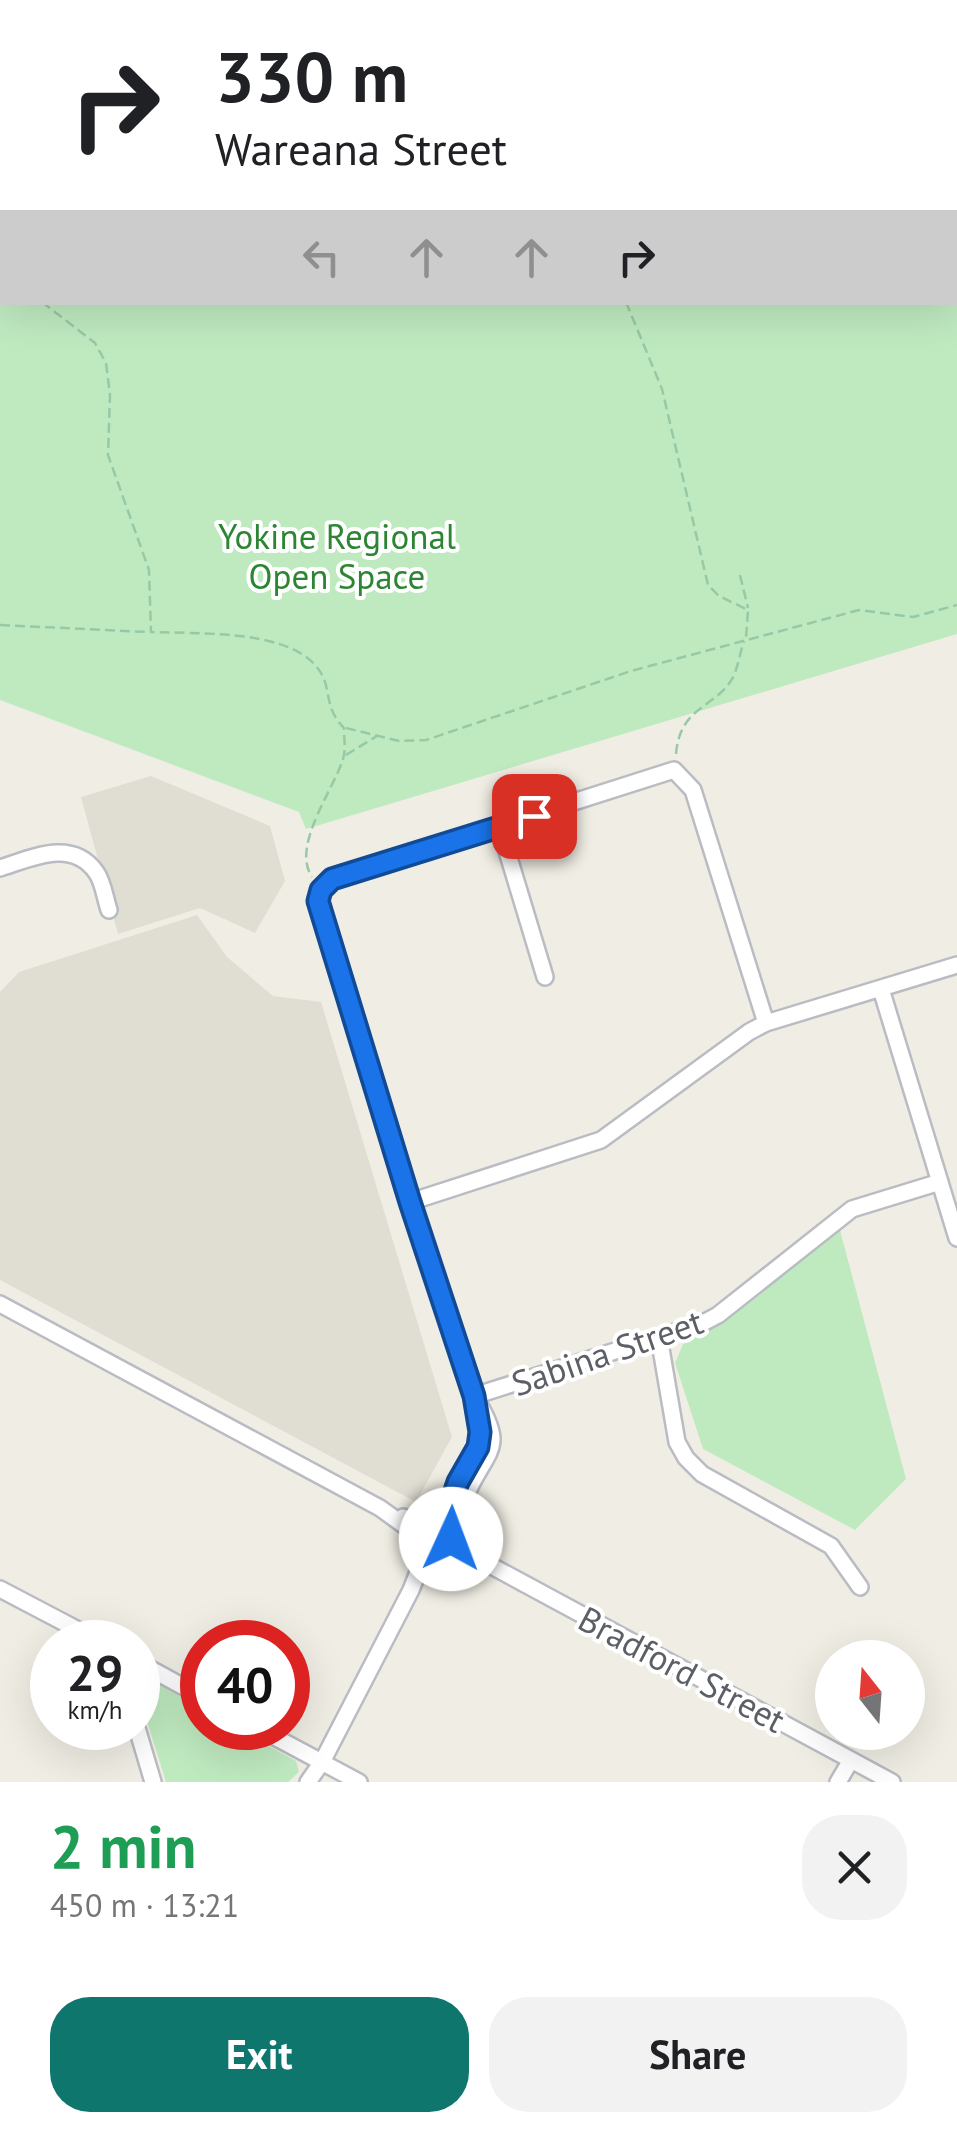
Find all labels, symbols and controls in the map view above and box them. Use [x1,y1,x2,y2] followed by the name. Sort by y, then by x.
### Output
[215,31,408,121] text: 330 m
[50,40,180,170] icon: right
[215,119,507,177] text: Wareana Street
[294,230,349,285] icon: left
[399,230,454,285] icon: ahead
[504,230,559,285] icon: ahead
[609,230,664,285] icon: right
[218,513,456,599] park label: Yokine Regional Open Space
[492,774,577,859] pin
[507,789,562,844] icon: arrive
[505,1298,709,1406] street label: Sabina Street
[399,1487,503,1591] position arrow
[571,1595,793,1743] street label: Bradford Street
[180,1620,310,1750] speed limit sign: 40
[67,1640,123,1705] text: 29
[815,1640,925,1750] north arrow
[815,1640,925,1750] map controls
[68,1694,122,1726] text: km/h
[50,1807,196,1885] text: 2 min
[802,1815,907,1920] button: close
[50,1884,239,1926] text: 450 m · 13:21
[50,1997,469,2112] button: Exit
[489,1997,907,2112] button: Share

